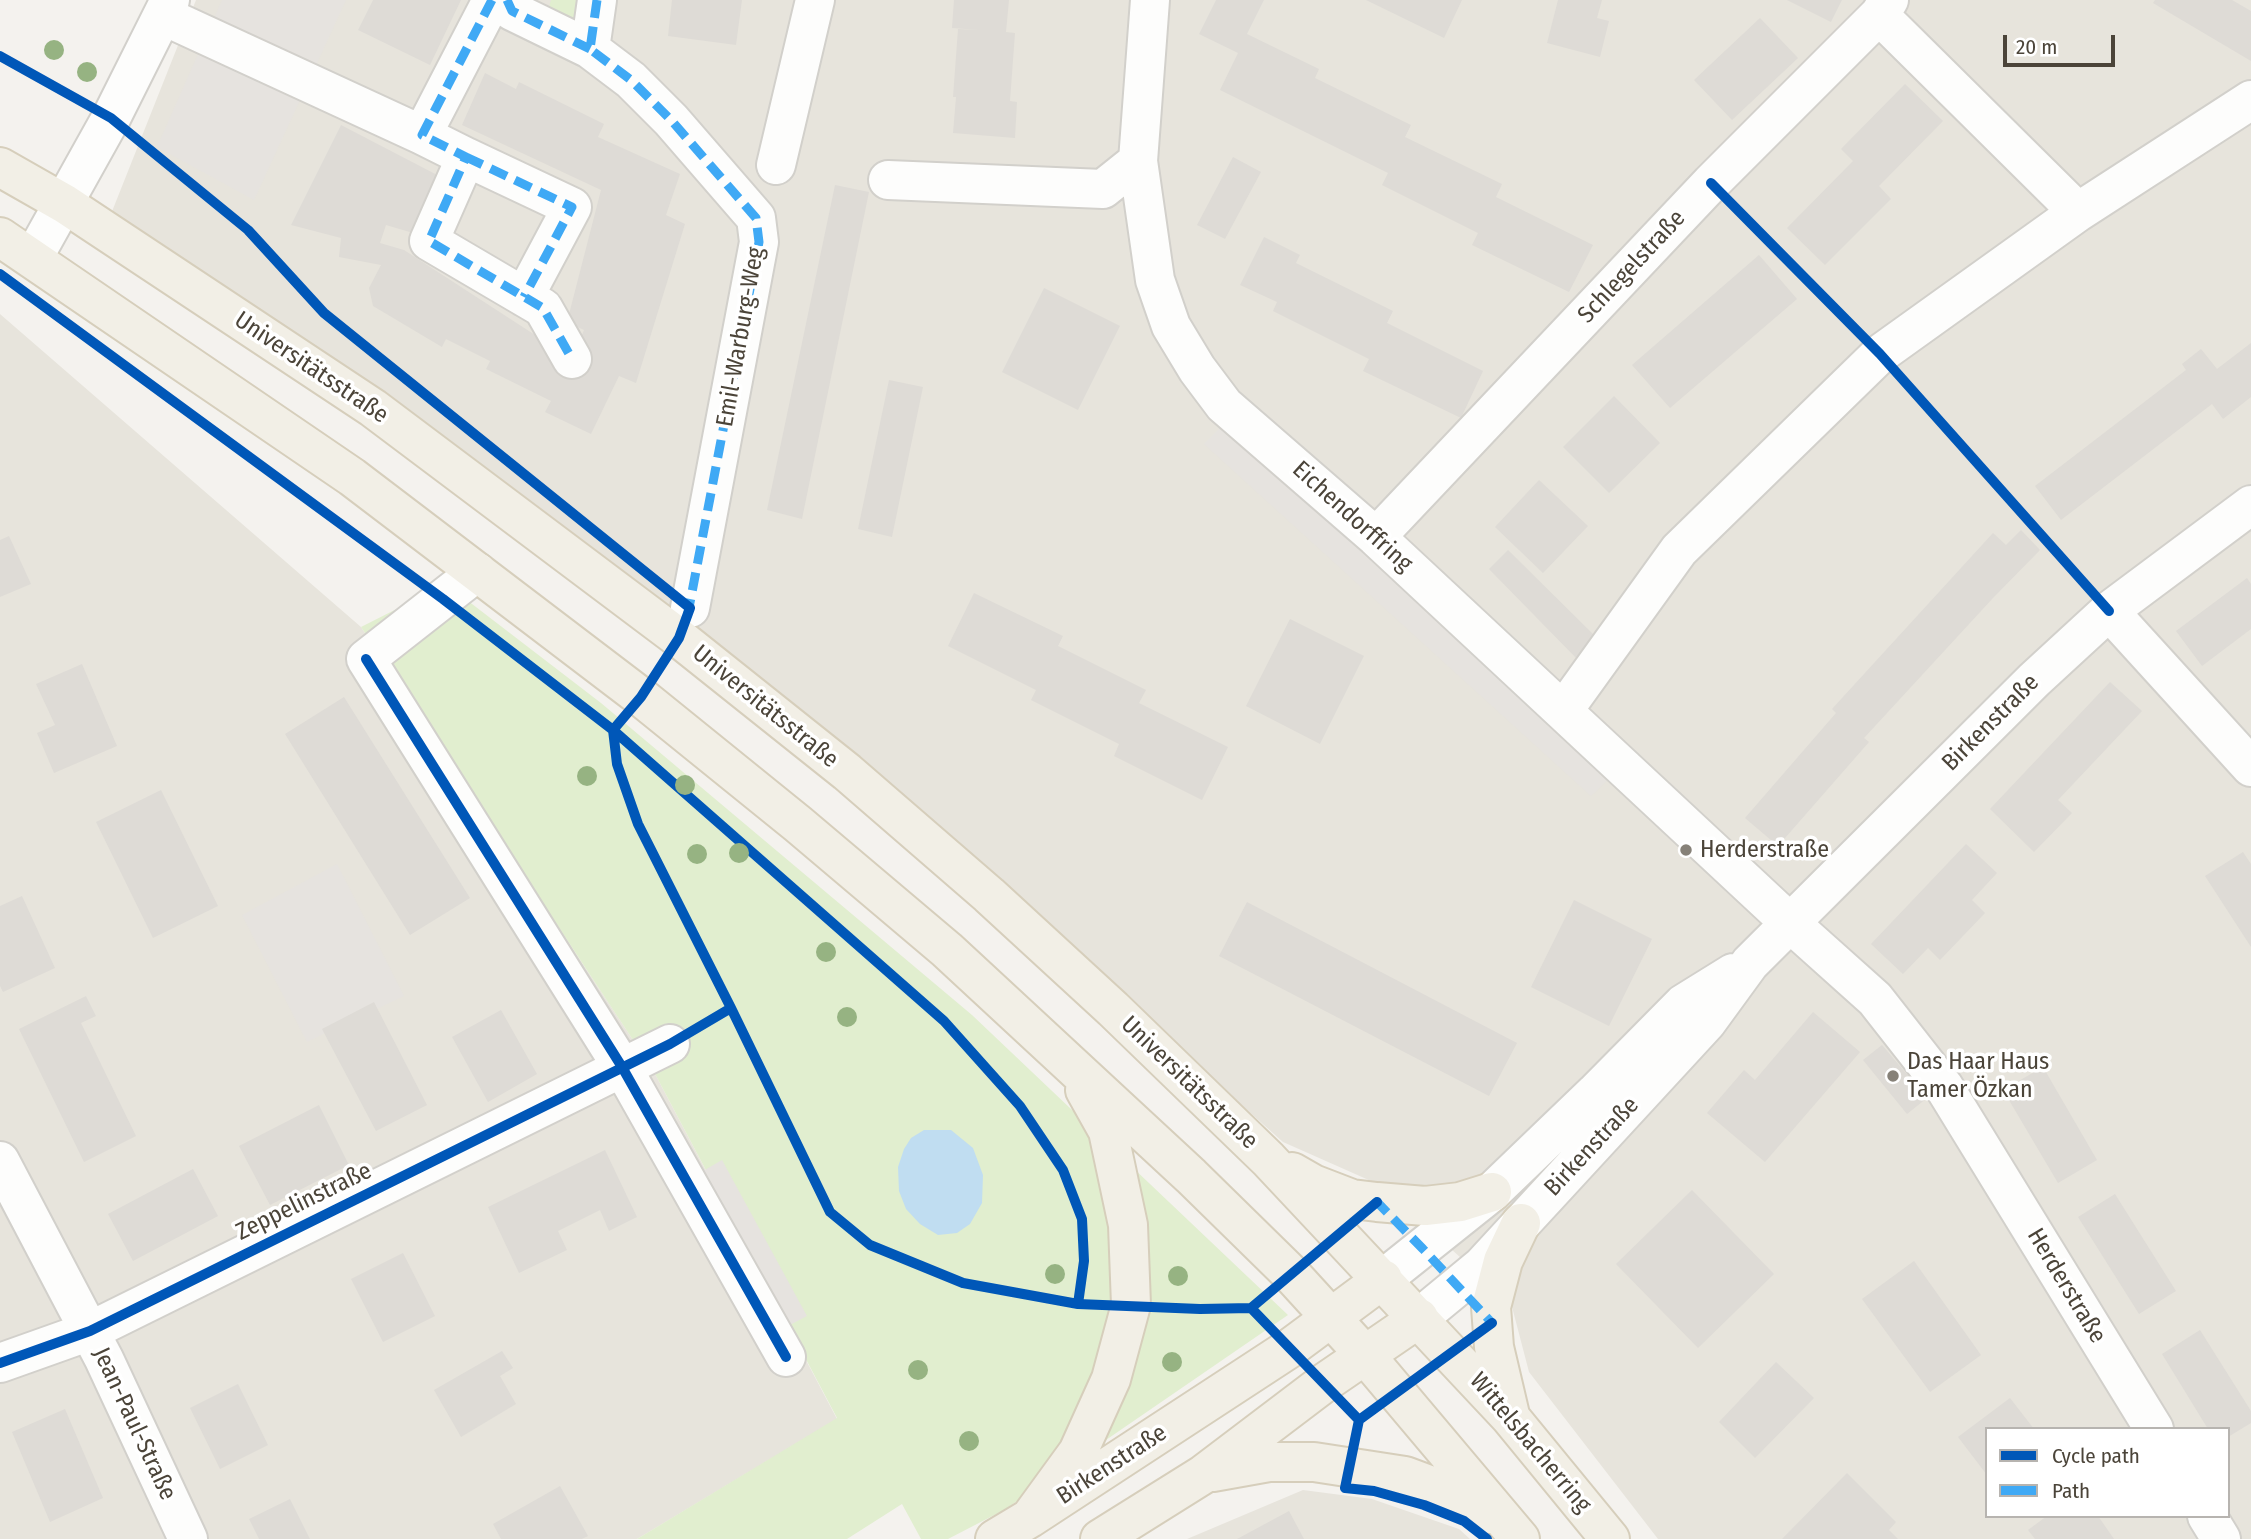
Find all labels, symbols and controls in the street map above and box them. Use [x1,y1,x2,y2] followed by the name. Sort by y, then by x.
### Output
[2006,21,2118,65] scale bar
[2016,34,2057,60] text: 20 m
[1572,204,1692,330] street label: Schlegelstraße
[711,245,771,429] street label: Emil-Warburg-Weg
[229,306,393,430] street label: Universitätsstraße
[1286,456,1418,578] street label: Eichendorffring
[686,639,844,775] street label: Universitätsstraße
[1937,669,2045,777] street label: Birkenstraße
[1700,836,1829,864] place label: Herderstraße
[1678,842,1694,858] marker: Herderstraße
[1115,1010,1263,1156] street label: Universitätsstraße
[1907,1048,2049,1104] place label: Das Haar Haus Tamer Özkan
[1885,1068,1901,1084] marker: Das Haar Haus Tamer Özkan
[1539,1091,1645,1203] street label: Birkenstraße
[232,1157,376,1247] street label: Zeppelinstraße
[2020,1223,2112,1349] street label: Herderstraße
[86,1343,182,1505] street label: Jean-Paul-Straße
[1463,1367,1597,1519] street label: Wittelsbacherring
[1052,1419,1172,1511] street label: Birkenstraße
[1985,1427,2230,1518] legend
[2052,1443,2140,1469] text: Cycle path
[2052,1478,2090,1504] text: Path

